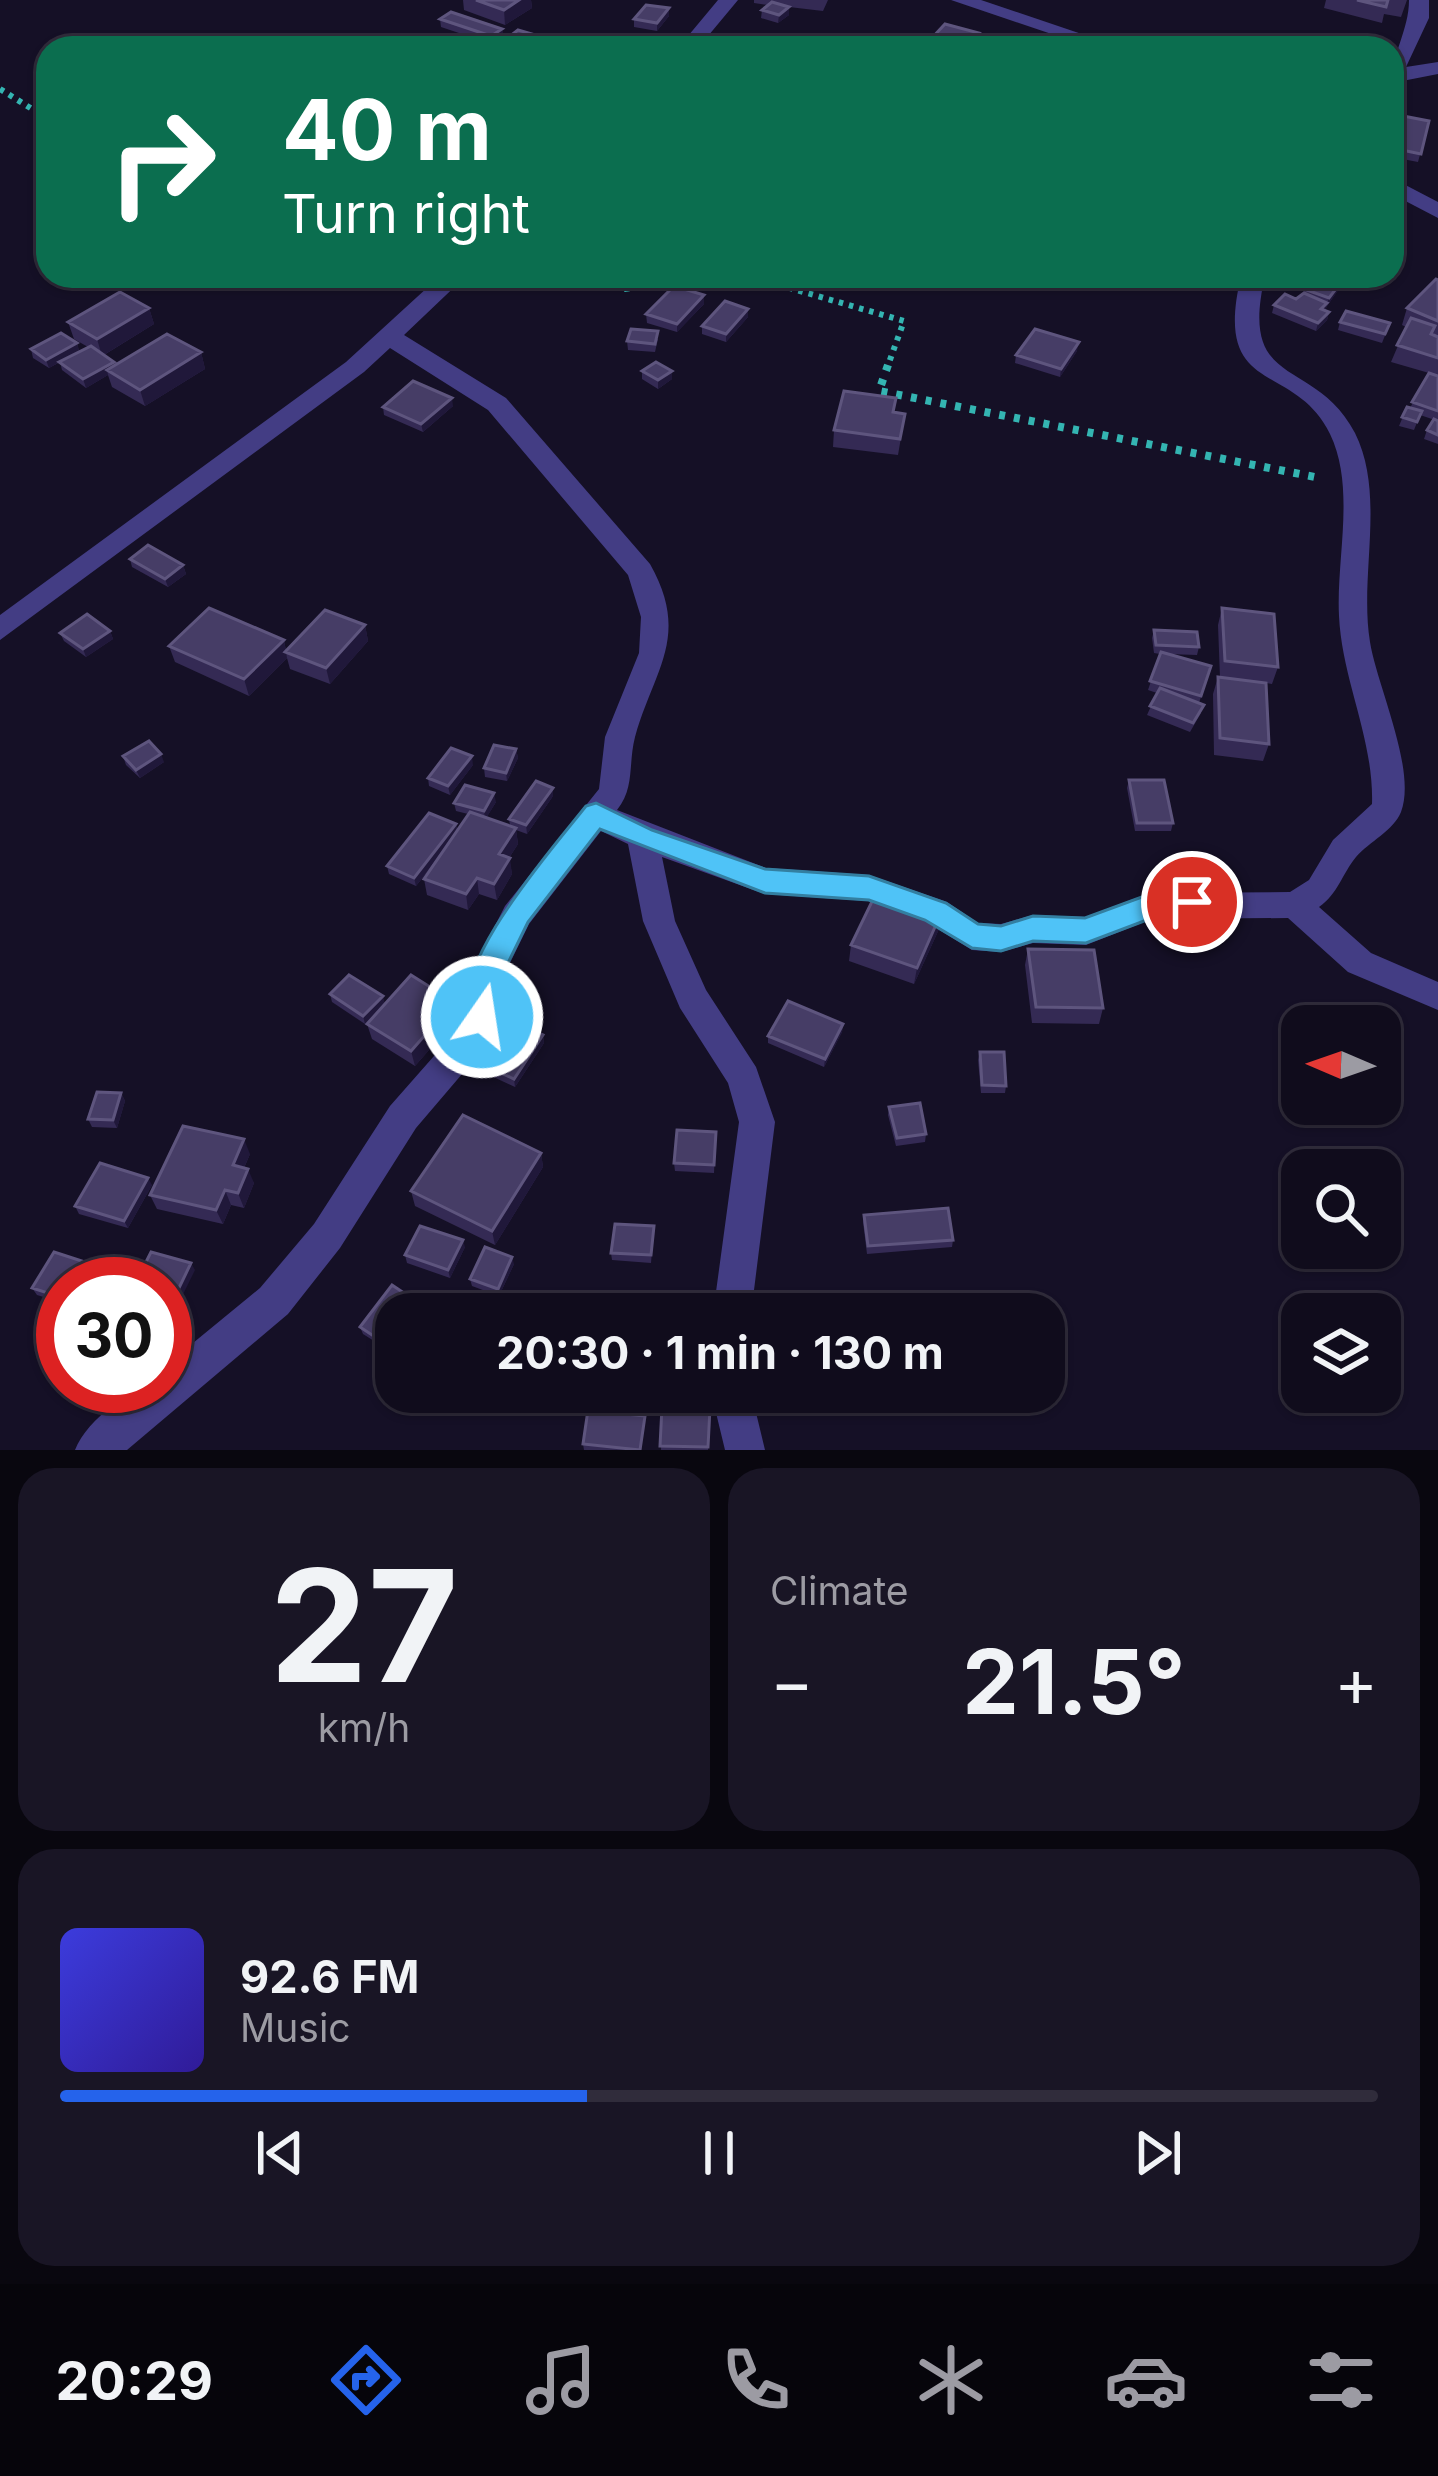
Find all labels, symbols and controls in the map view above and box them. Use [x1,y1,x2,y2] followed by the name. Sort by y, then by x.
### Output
[282,79,492,180] text: 40 m
[84,84,240,240] icon: right
[282,181,530,246] text: Turn right
[1141,851,1243,953] pin
[1159,869,1225,935] icon: arrive
[419,954,545,1080] position arrow
[1281,1005,1401,1125] north arrow
[1281,1005,1401,1413] map controls
[1281,1149,1401,1269] button: search
[36,1257,192,1413] speed limit sign: 30
[1281,1293,1401,1413] button: layers
[496,1325,944,1380] text: 20:30 · 1 min · 130 m
[270,1531,458,1720] text: 27
[770,1567,909,1614] text: Climate
[962,1627,1186,1736] text: 21.5°
[770,1642,814,1722] text: −
[1334,1642,1378,1722] text: +
[318,1704,410,1751] text: km/h
[240,1949,420,2004] text: 92.6 FM
[240,2004,351,2051] text: Music
[247,2120,313,2186] icon: previous
[686,2120,752,2186] icon: pause
[1125,2120,1191,2186] icon: next
[324,2338,408,2422] icon: directions
[519,2338,603,2422] icon: music
[714,2338,798,2422] icon: phone
[909,2338,993,2422] icon: climate
[1104,2338,1188,2422] icon: car
[1299,2338,1383,2422] icon: filters
[55,2348,213,2413] text: 20:29

